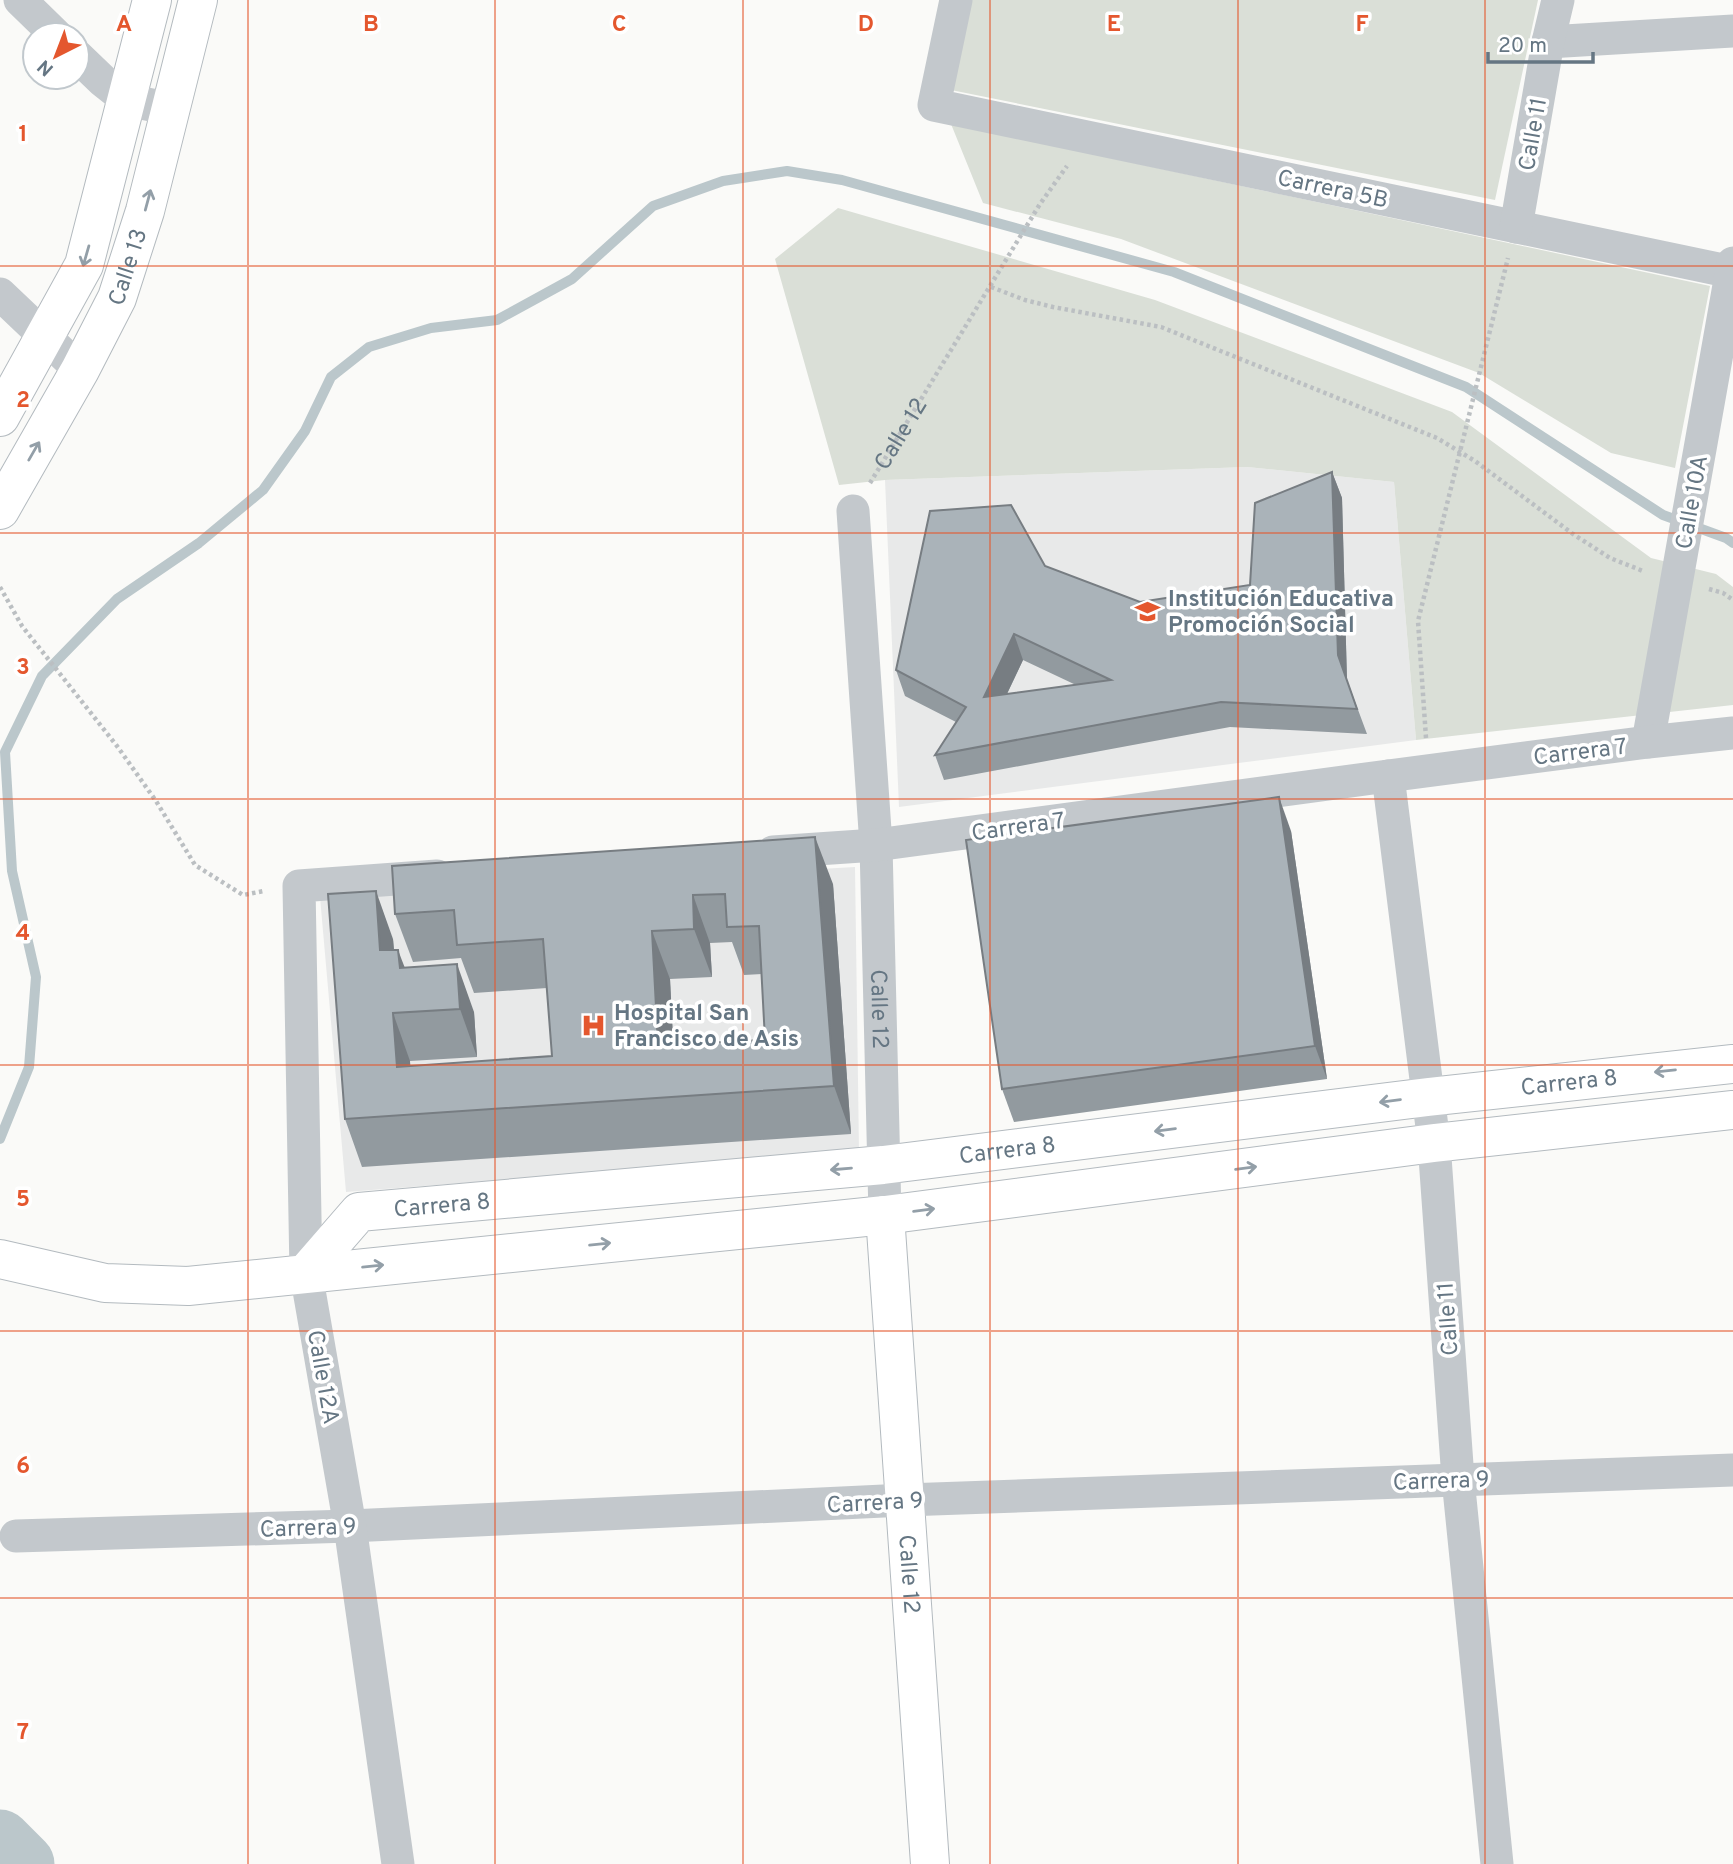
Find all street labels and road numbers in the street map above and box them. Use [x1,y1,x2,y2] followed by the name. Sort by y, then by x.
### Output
[1514,95,1555,173] street label: Calle 11
[1274,165,1390,216] street label: Carrera 5B
[103,225,155,310] street label: Calle 13
[869,393,935,476] street label: Calle 12
[1671,453,1716,552] street label: Calle 10A
[1532,733,1629,774] street label: Carrera 7
[970,808,1067,849] street label: Carrera 7
[862,969,893,1049] street label: Calle 12
[1519,1065,1619,1104] street label: Carrera 8
[957,1132,1057,1172] street label: Carrera 8
[392,1188,492,1226] street label: Carrera 8
[1432,1281,1467,1357] street label: Calle 11
[299,1328,344,1427] street label: Calle 12A
[1392,1466,1490,1499] street label: Carrera 9
[826,1487,924,1522] street label: Carrera 9
[259,1513,357,1546] street label: Carrera 9
[890,1534,925,1615] street label: Calle 12

